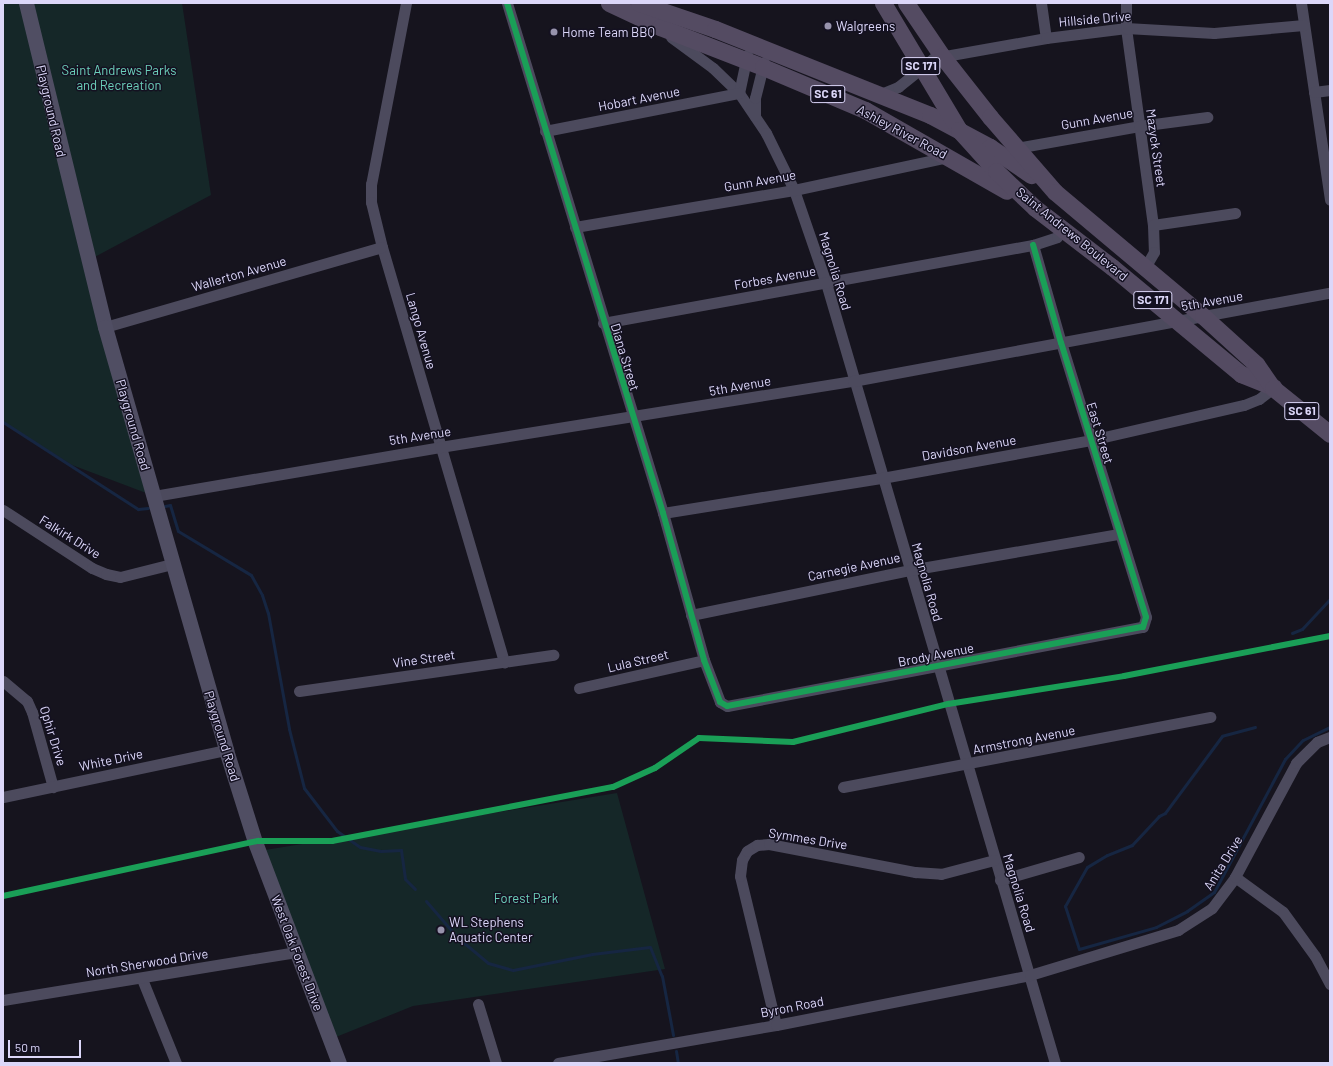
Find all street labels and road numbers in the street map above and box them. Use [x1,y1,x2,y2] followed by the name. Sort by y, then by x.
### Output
[1058,8,1132,30] street label: Hillside Drive
[901,56,941,76] road number: SC 171
[33,63,69,159] street label: Playground Road
[597,83,681,115] street label: Hobart Avenue
[810,84,846,104] road number: SC 61
[854,102,950,162] street label: Ashley River Road
[1060,105,1134,133] street label: Gunn Avenue
[1143,108,1169,188] street label: Mazyck Street
[723,167,797,195] street label: Gunn Avenue
[1013,184,1131,284] street label: Saint Andrews Boulevard
[816,230,854,312] street label: Magnolia Road
[190,253,288,295] street label: Wallerton Avenue
[733,263,817,293] street label: Forbes Avenue
[1180,288,1244,314] street label: 5th Avenue
[1133,290,1173,310] road number: SC 171
[403,291,439,371] street label: Lango Avenue
[607,321,643,393] street label: Diana Street
[708,373,772,399] street label: 5th Avenue
[113,378,153,472] street label: Playground Road
[1083,400,1117,466] street label: East Street
[1284,401,1320,421] road number: SC 61
[388,423,452,449] street label: 5th Avenue
[921,432,1017,464] street label: Davidson Avenue
[37,512,103,562] street label: Falkirk Drive
[908,541,946,623] street label: Magnolia Road
[806,550,902,584] street label: Carnegie Avenue
[897,640,975,670] street label: Brody Avenue
[606,646,670,676] street label: Lula Street
[392,647,456,671] street label: Vine Street
[201,689,243,783] street label: Playground Road
[36,704,70,768] street label: Ophir Drive
[971,722,1077,758] street label: Armstrong Avenue
[78,746,144,774] street label: White Drive
[767,825,849,853] street label: Symmes Drive
[1200,833,1246,893] street label: Anita Drive
[1000,852,1038,934] street label: Magnolia Road
[268,893,326,1013] street label: West Oak Forest Drive
[85,946,209,980] street label: North Sherwood Drive
[759,993,825,1021] street label: Byron Road

